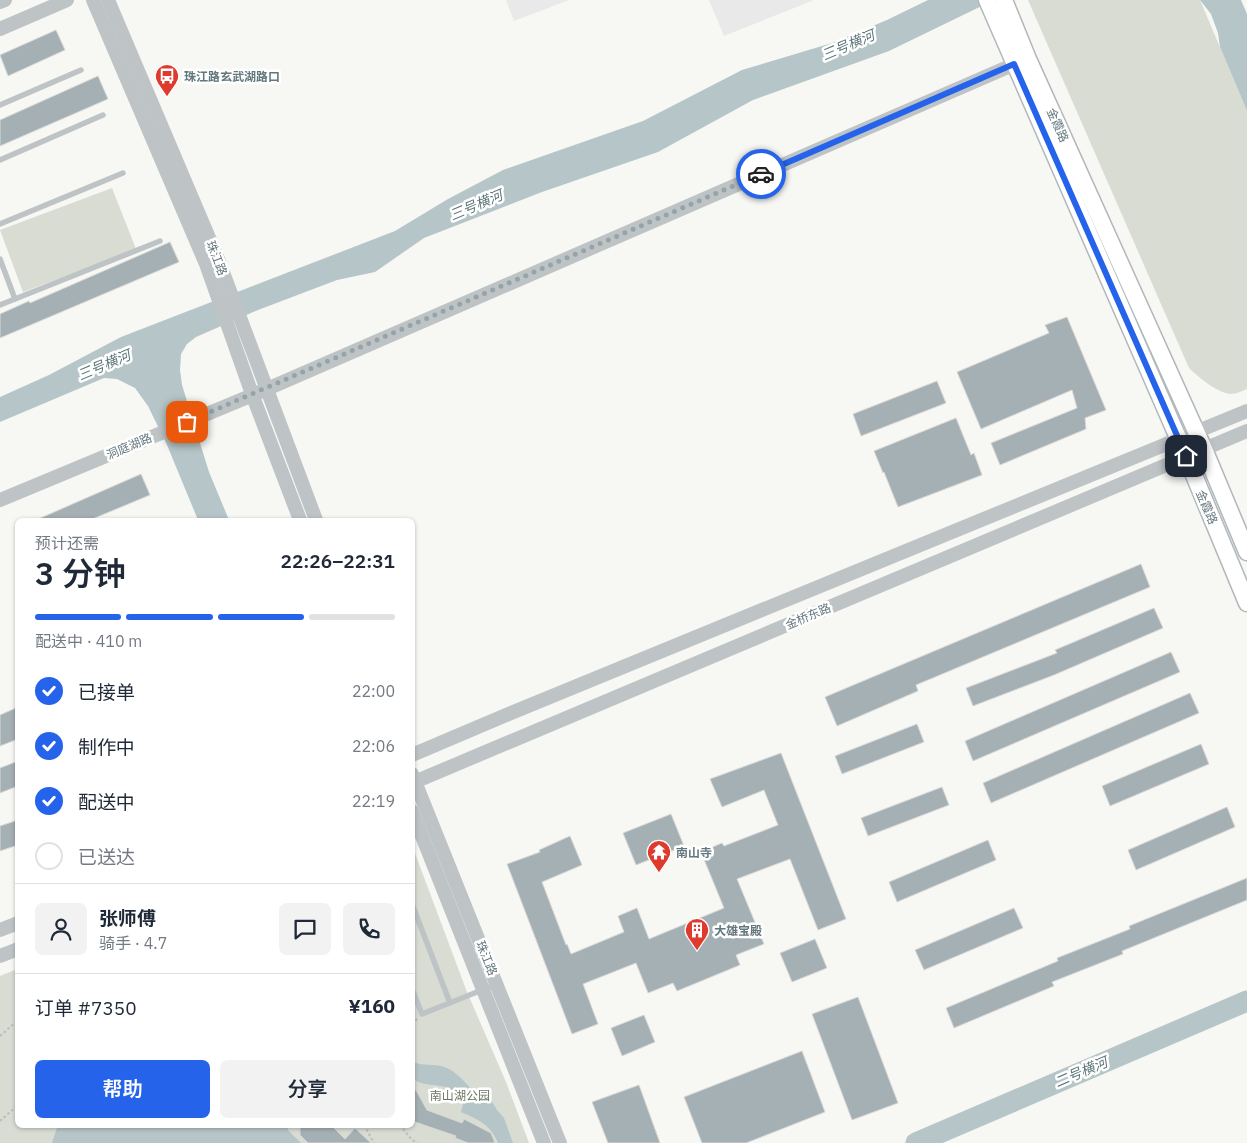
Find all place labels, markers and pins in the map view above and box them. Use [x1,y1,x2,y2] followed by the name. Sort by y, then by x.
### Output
[154,63,180,97] bus stop icon: 珠江路玄武湖路口
[184,69,280,84] place label: 珠江路玄武湖路口
[166,401,208,443] pin
[1165,435,1207,477] pin
[646,839,672,873] temple icon: 南山寺
[676,845,712,860] place label: 南山寺
[684,917,710,951] building icon: 大雄宝殿
[714,923,762,938] place label: 大雄宝殿

